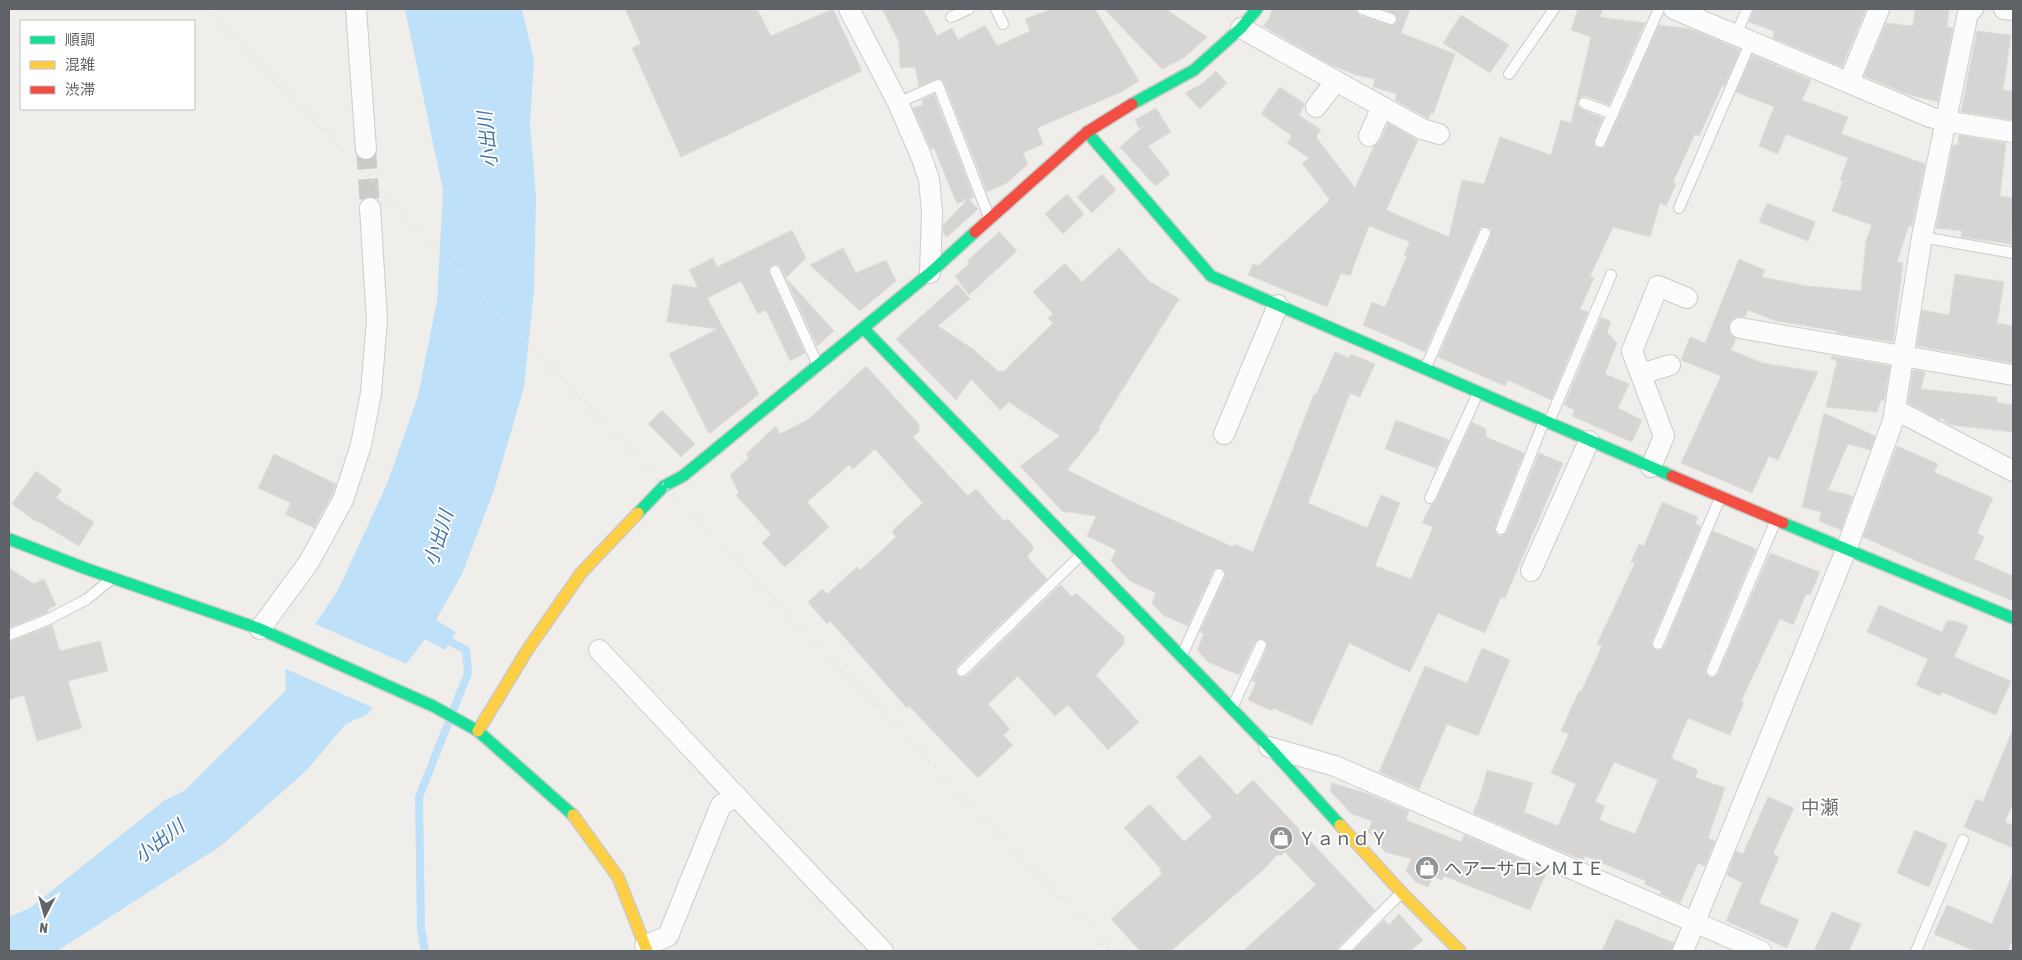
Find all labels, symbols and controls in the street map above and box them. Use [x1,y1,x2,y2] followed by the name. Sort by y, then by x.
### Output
[20,20,195,110] legend
[65,31,95,48] text: 順調
[65,56,95,73] text: 混雑
[65,81,95,98] text: 渋滞
[473,109,501,170] water label: 小出川
[419,506,457,568] water label: 小出川
[1801,796,1839,818] district label: 中瀬
[130,814,190,867] water label: 小出川
[1268,825,1294,851] shop icon: ＹａｎｄＹ
[1298,828,1388,849] place label: ＹａｎｄＹ
[1414,855,1440,881] shop icon: ヘアーサロンＭＩＥ
[1444,858,1605,879] place label: ヘアーサロンＭＩＥ
[20,890,70,940] north arrow
[39,920,49,936] text: N

